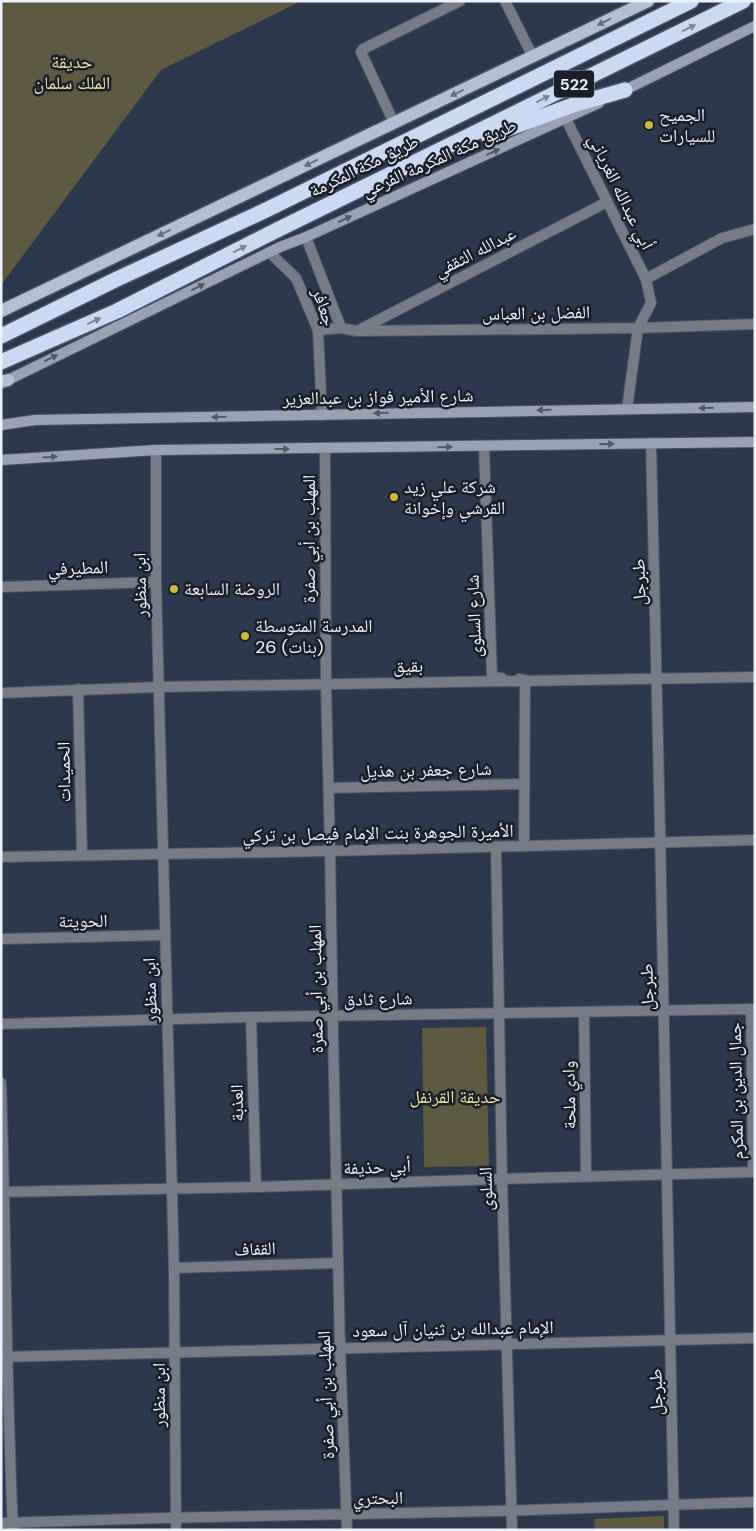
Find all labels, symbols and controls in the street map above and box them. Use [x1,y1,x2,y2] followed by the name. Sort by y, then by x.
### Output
[597,19,611,27] one-way arrow
[682,24,696,32] one-way arrow
[34,50,110,95] park label: حديقة الملك سلمان
[554,70,594,98] road number: 522
[450,89,464,97] one-way arrow
[536,95,550,103] one-way arrow
[659,103,715,148] place label: الجميح للسيارات
[358,114,520,202] street label: طريق مكة المكرمة الفرعي
[643,119,655,131] marker: الجميح للسيارات
[306,130,422,202] street label: طريق مكة المكرمة
[580,130,659,255] street label: أبي عبدالله الغرياني
[486,148,500,156] one-way arrow
[304,159,318,167] one-way arrow
[338,215,352,223] one-way arrow
[430,221,521,285] street label: عبدالله الثقفي
[157,229,171,237] one-way arrow
[232,245,247,253] one-way arrow
[190,283,205,291] one-way arrow
[306,284,342,329] street label: جعافر
[482,300,590,326] street label: الفضل بن العباس
[87,317,101,325] one-way arrow
[44,354,59,363] one-way arrow
[281,383,474,411] street label: شارع الأمير فواز بن عبدالعزير
[698,404,714,412] one-way arrow
[535,407,551,415] one-way arrow
[373,410,389,418] one-way arrow
[210,413,226,421] one-way arrow
[599,440,615,448] one-way arrow
[437,442,453,450] one-way arrow
[274,444,290,452] one-way arrow
[42,452,58,460] one-way arrow
[297,475,324,603] street label: المهلب بن أبي صفرة
[404,475,505,523] place label: شركة علي زيد القرشي وإخوانة
[388,491,400,503] marker: شركة علي زيد القرشي وإخوانة
[127,552,153,619] street label: ابن منظور
[47,555,109,584] street label: المطيرفي
[627,559,651,605] street label: طبرجل
[461,574,487,658] street label: شارع السلوى
[184,577,280,601] place label: الروضة السابعة
[168,583,180,595] marker: الروضة السابعة
[255,614,373,659] place label: المدرسة المتوسطة 26 (بنات)
[239,630,251,642] marker: المدرسة المتوسطة 26 (بنات)
[393,654,423,678] street label: بقيق
[51,741,77,803] street label: الحميدات
[360,757,492,783] street label: شارع جعفر بن هذيل
[242,819,514,850] street label: الأميرة الجوهرة بنت الإمام فيصل بن تركي
[58,909,108,933] street label: الحويتة
[303,924,332,1054] street label: المهلب بن أبي صفرة
[137,957,163,1024] street label: ابن منظور
[635,964,659,1010] street label: طبرجل
[343,986,413,1012] street label: شارع ثادق
[723,1022,749,1160] street label: جمال الدين بن المكرم
[556,1060,584,1130] street label: وادي ملحة
[225,1084,249,1122] street label: العذبة
[410,1085,500,1109] park label: حديقة القرنفل
[343,1154,411,1183] street label: أبي حذيفة
[473,1167,499,1211] street label: السلوى
[234,1236,276,1262] street label: القفاف
[352,1315,554,1343] street label: الإمام عبدالله بن ثنيان آل سعود
[312,1330,343,1460] street label: المهلب بن أبي صفرة
[147,1363,171,1428] street label: ابن منظور
[644,1369,668,1415] street label: طبرجل
[353,1486,403,1513] street label: البحتري

